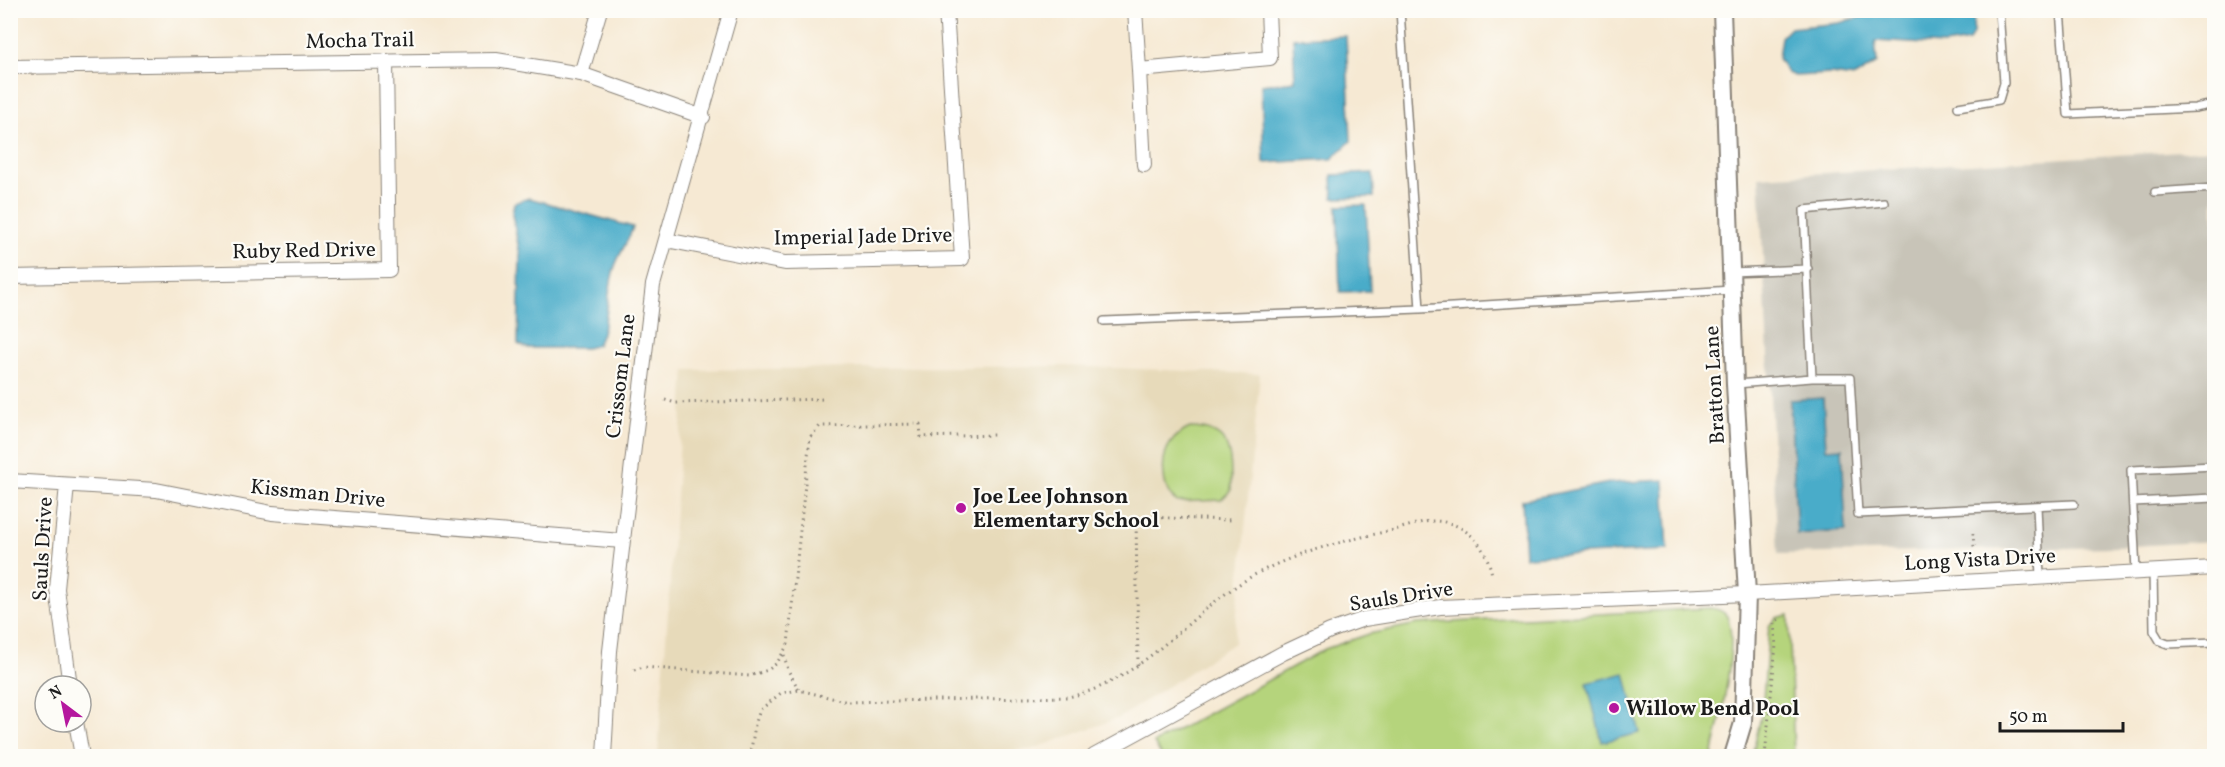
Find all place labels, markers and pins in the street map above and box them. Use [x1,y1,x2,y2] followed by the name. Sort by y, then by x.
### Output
[972,483,1159,536] place label: Joe Lee Johnson Elementary School
[954,501,968,515] marker: Joe Lee Johnson Elementary School
[1626,695,1799,724] place label: Willow Bend Pool
[1607,701,1621,715] marker: Willow Bend Pool

